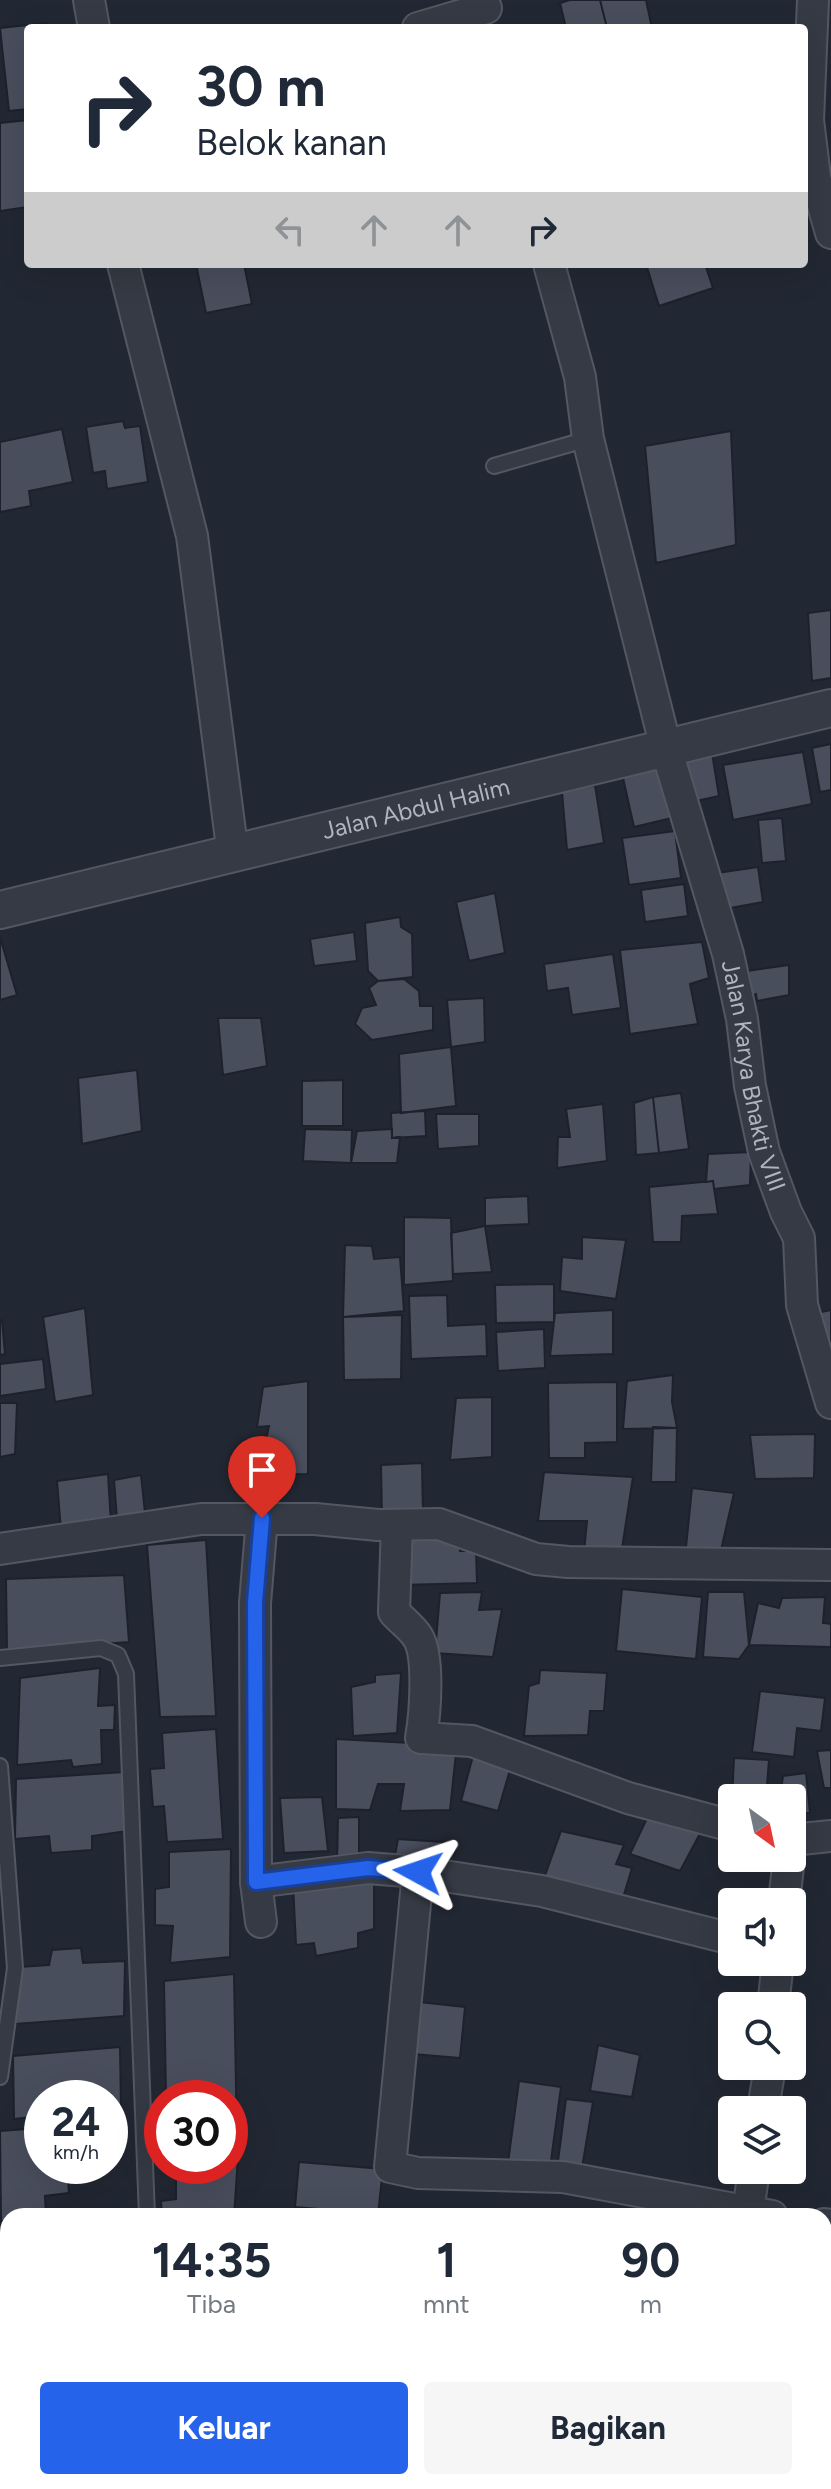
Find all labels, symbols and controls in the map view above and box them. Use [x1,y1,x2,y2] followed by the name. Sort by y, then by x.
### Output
[196,53,326,120] text: 30 m
[64,56,168,160] icon: right
[196,121,387,164] text: Belok kanan
[268,208,312,252] icon: left
[352,208,396,252] icon: ahead
[436,208,480,252] icon: ahead
[520,208,564,252] icon: right
[319,772,513,845] street label: Jalan Abdul Halim
[716,957,792,1195] street label: Jalan Karya Bhakti VIII
[228,1436,296,1518] pin
[240,1448,284,1492] icon: arrive
[718,1784,806,1872] north arrow
[718,1784,806,2184] map controls
[376,1830,460,1914] position arrow
[718,1888,806,1976] button: sound
[718,1992,806,2080] button: search
[144,2080,248,2184] speed limit sign: 30
[718,2096,806,2184] button: layers
[52,2098,100,2146] text: 24
[53,2140,99,2164] text: km/h
[152,2231,271,2289] text: 14:35
[436,2231,456,2289] text: 1
[621,2231,680,2289] text: 90
[187,2288,236,2320] text: Tiba
[423,2288,470,2320] text: mnt
[640,2288,662,2320] text: m
[40,2382,408,2474] button: Keluar
[424,2382,792,2474] button: Bagikan

